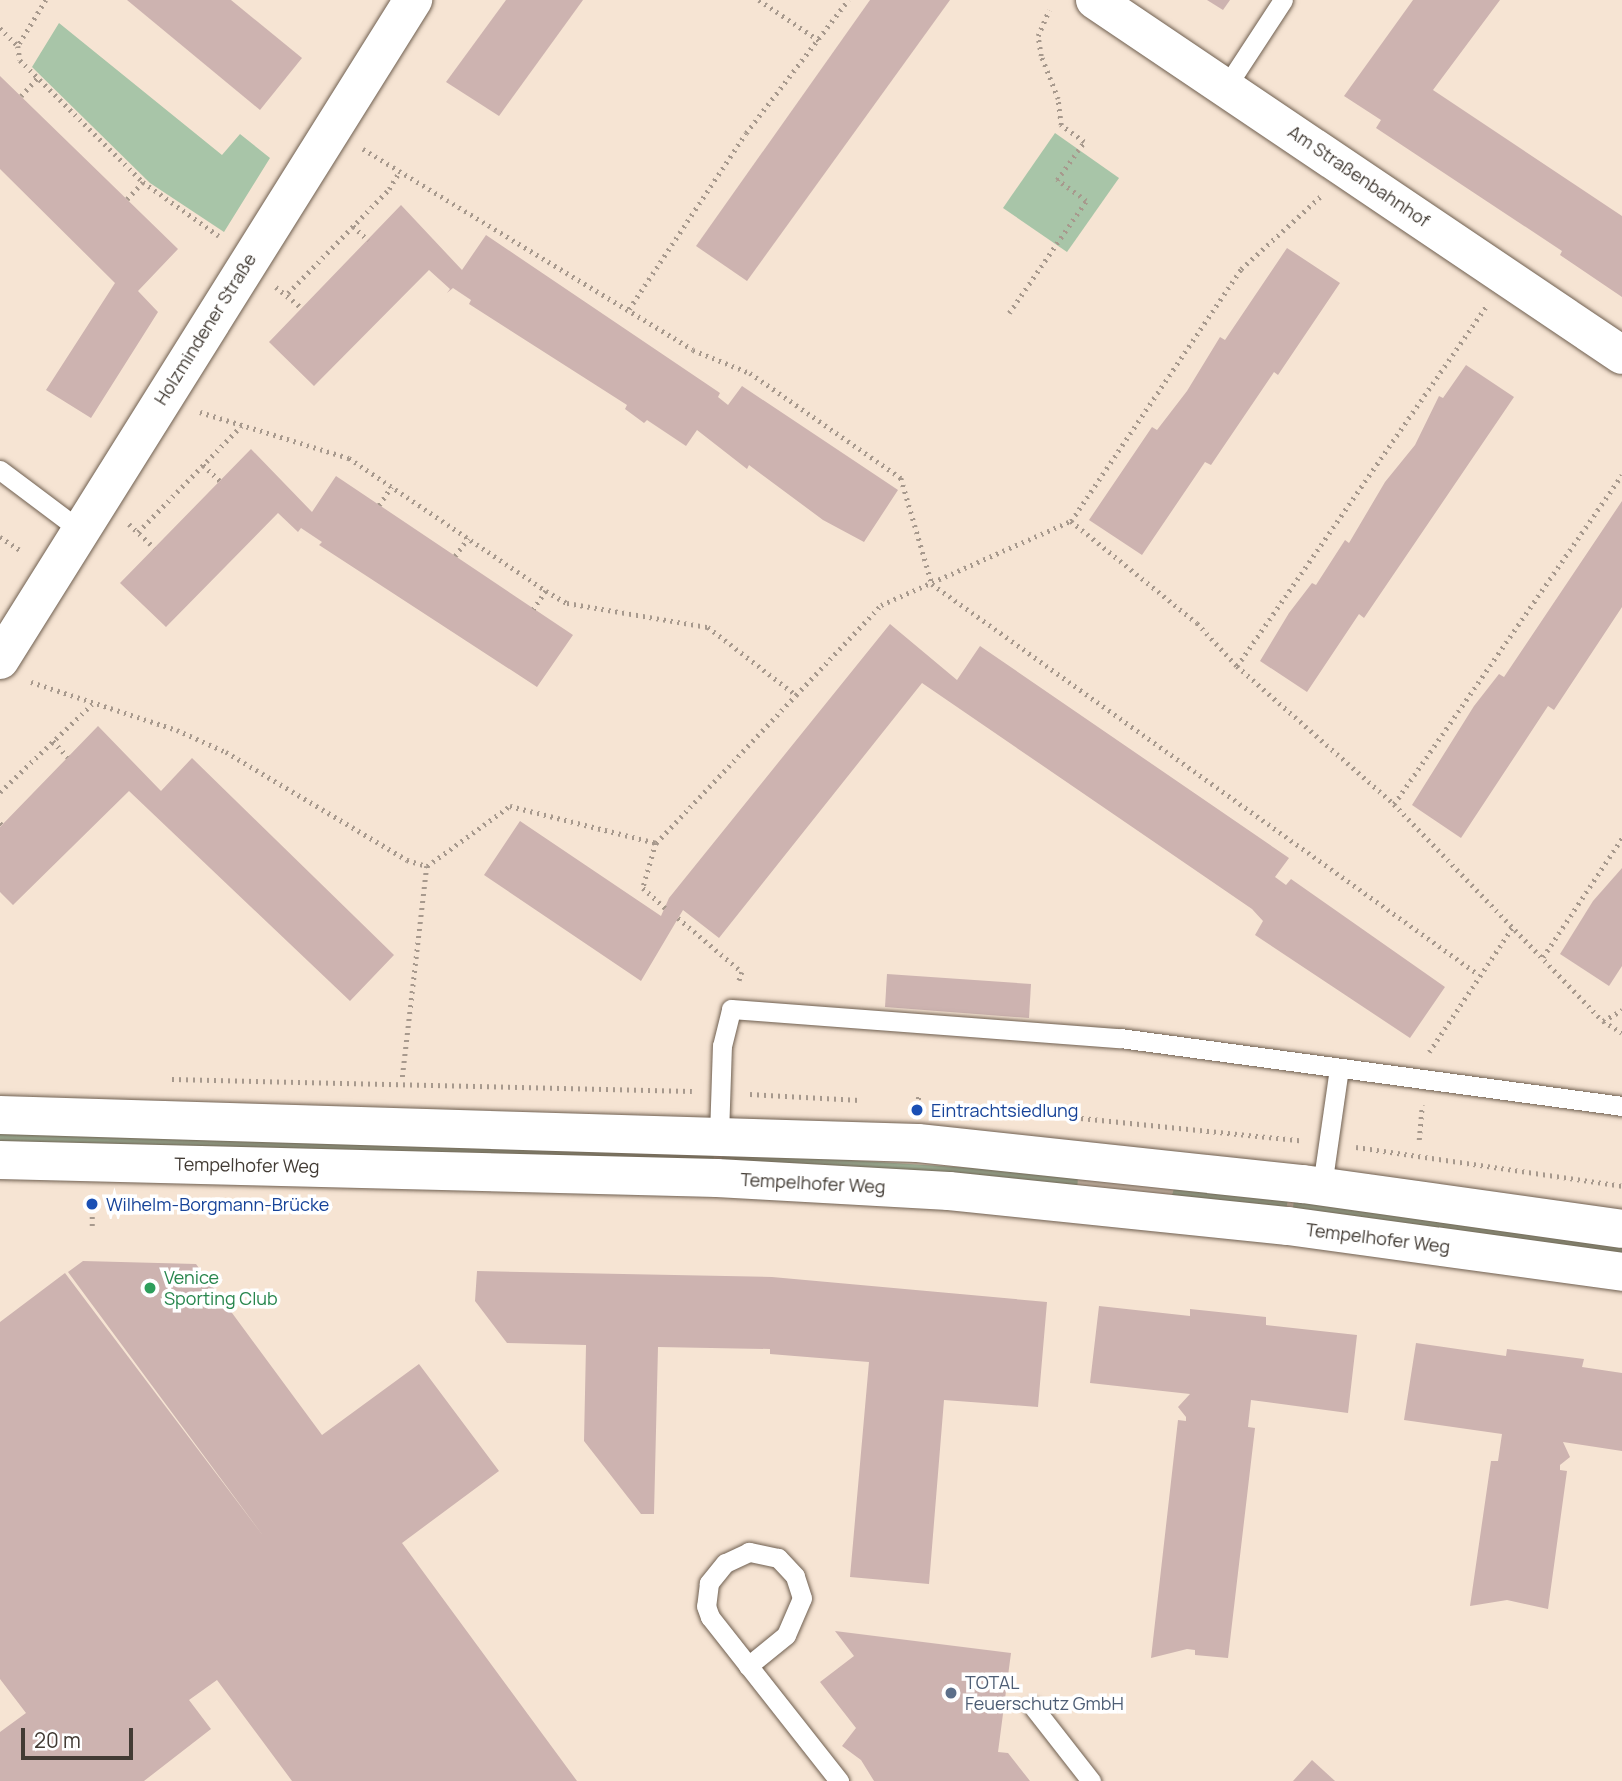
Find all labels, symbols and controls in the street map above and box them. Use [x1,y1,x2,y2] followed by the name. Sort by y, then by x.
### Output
[1284,121,1434,231] street label: Am Straßenbahnhof
[150,249,260,409] street label: Holzmindener Straße
[931,1099,1078,1121] place label: Eintrachtsiedlung
[909,1102,925,1118] marker: Eintrachtsiedlung
[174,1153,320,1177] street label: Tempelhofer Weg
[740,1168,886,1198] street label: Tempelhofer Weg
[106,1193,329,1215] place label: Wilhelm-Borgmann-Brücke
[84,1196,100,1212] marker: Wilhelm-Borgmann-Brücke
[1305,1218,1451,1258] street label: Tempelhofer Weg
[164,1267,278,1310] place label: Venice Sporting Club
[142,1280,158,1296] marker: Venice Sporting Club
[965,1672,1124,1714] place label: TOTAL Feuerschutz GmbH
[943,1685,959,1701] marker: TOTAL Feuerschutz GmbH
[24,1714,136,1758] scale bar
[34,1726,81,1754] text: 20 m

